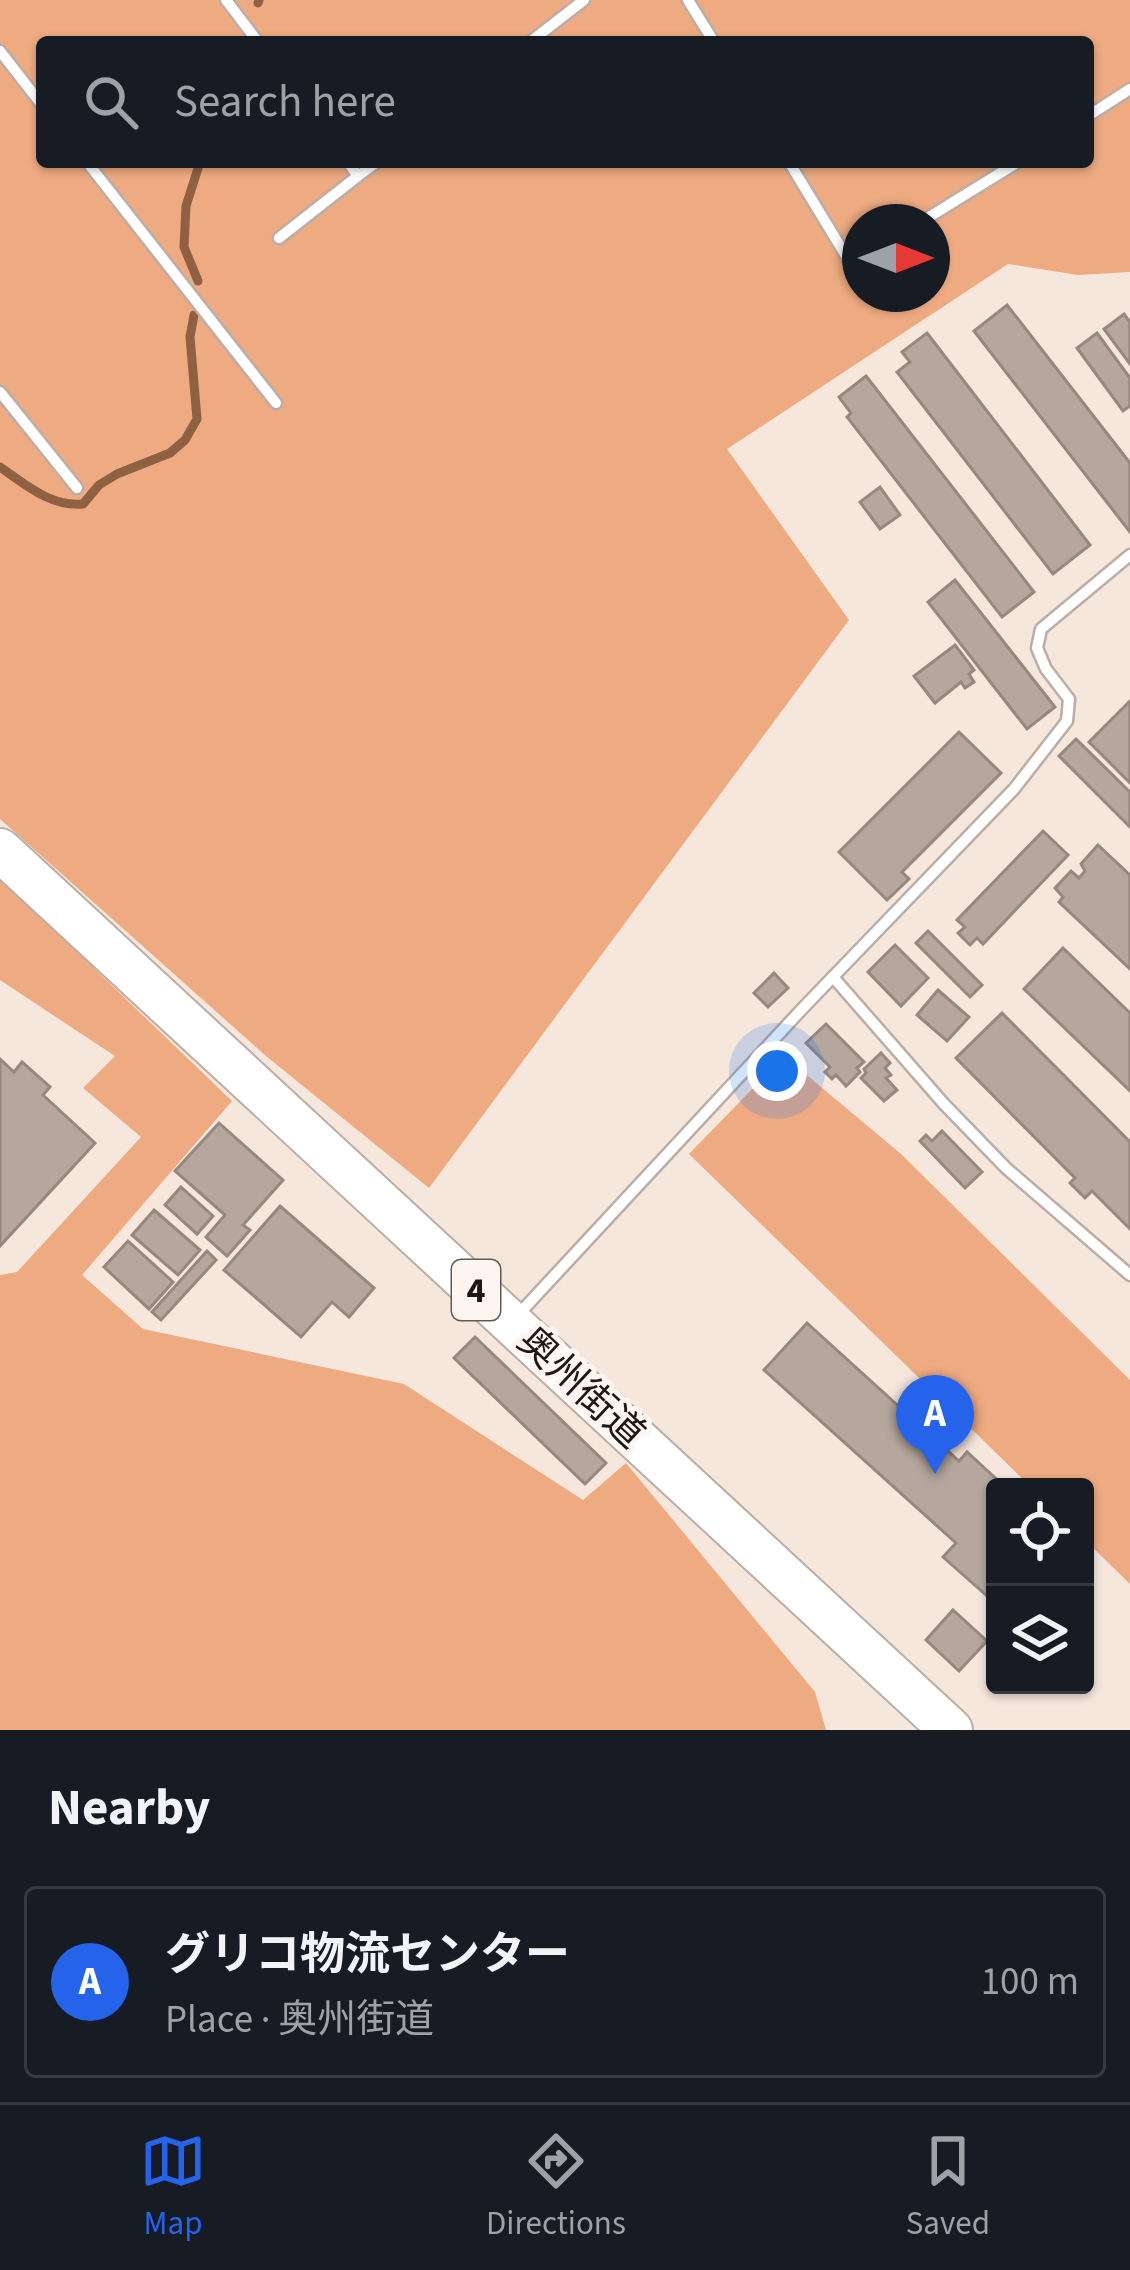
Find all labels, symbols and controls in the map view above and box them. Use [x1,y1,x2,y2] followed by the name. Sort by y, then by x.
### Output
[36,36,1094,168] search box
[78,69,144,135] icon: search
[174,70,396,134] text: Search here
[842,204,950,312] north arrow
[747,1041,807,1101] your location
[452,1260,500,1320] road number: 4
[505,1314,657,1462] street label: 奥州街道
[896,1375,974,1474] pin: A
[986,1478,1094,1694] map controls
[986,1478,1094,1586] button: locate
[986,1586,1094,1694] button: layers
[48,1772,210,1844] text: Nearby
[165,1923,570,1987] text: グリコ物流センター
[79,1954,101,2010] text: A
[981,1954,1079,2010] text: 100 m
[165,1992,434,2048] text: Place · 奥州街道
[140,2128,206,2247] tab: Map
[486,2128,626,2247] tab: Directions
[906,2128,990,2247] tab: Saved

